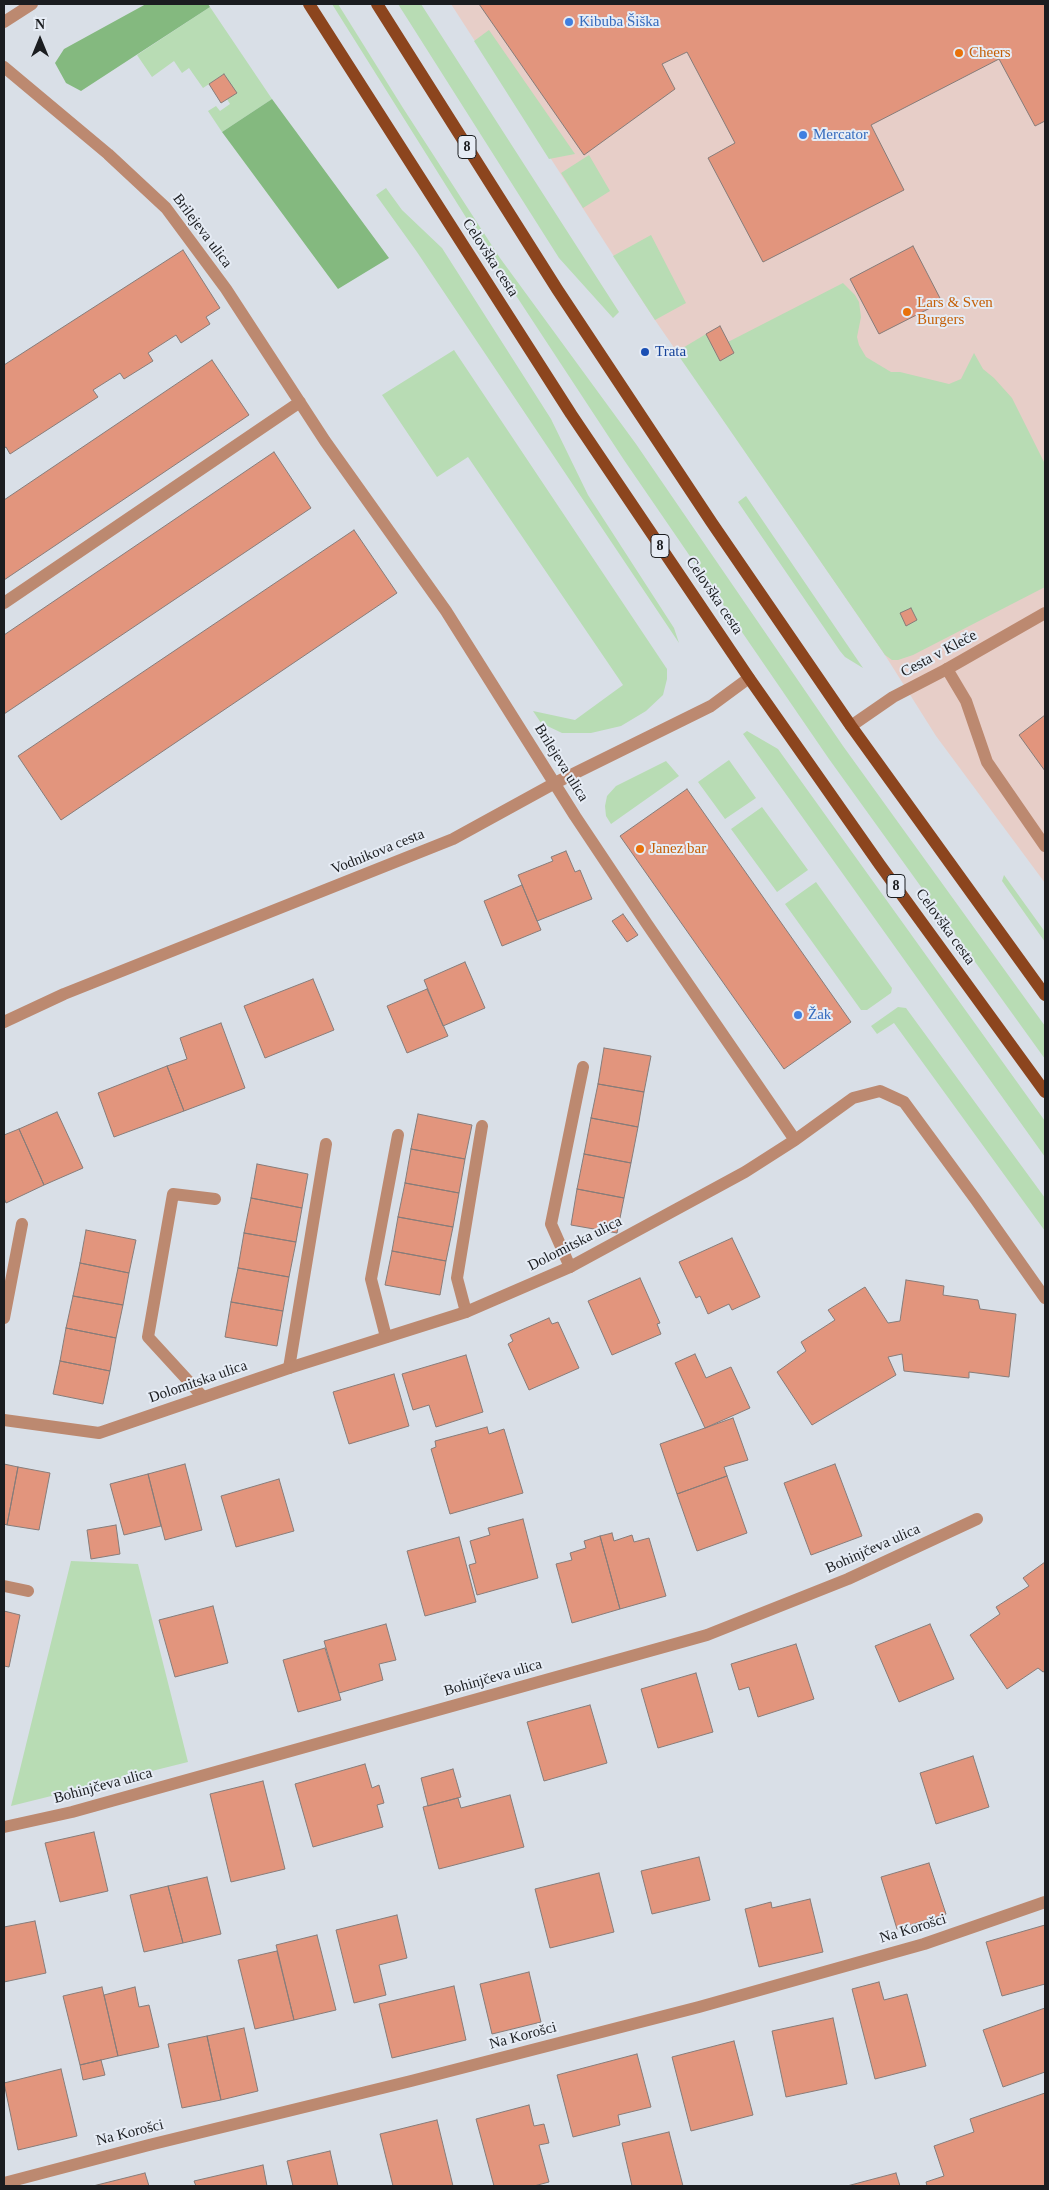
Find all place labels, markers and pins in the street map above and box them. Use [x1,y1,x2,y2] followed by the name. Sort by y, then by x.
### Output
[579,13,659,31] place label: Kibuba Šiška
[563,16,575,28] marker: Kibuba Šiška
[969,44,1011,62] place label: Cheers
[953,47,965,59] marker: Cheers
[813,126,868,144] place label: Mercator
[797,129,809,141] marker: Mercator
[917,294,993,329] place label: Lars & Sven Burgers
[901,306,913,318] marker: Lars & Sven Burgers
[655,343,686,361] place label: Trata
[639,346,651,358] marker: Trata
[650,840,706,858] place label: Janez bar
[634,843,646,855] marker: Janez bar
[808,1006,831,1024] place label: Žak
[792,1009,804,1021] marker: Žak

